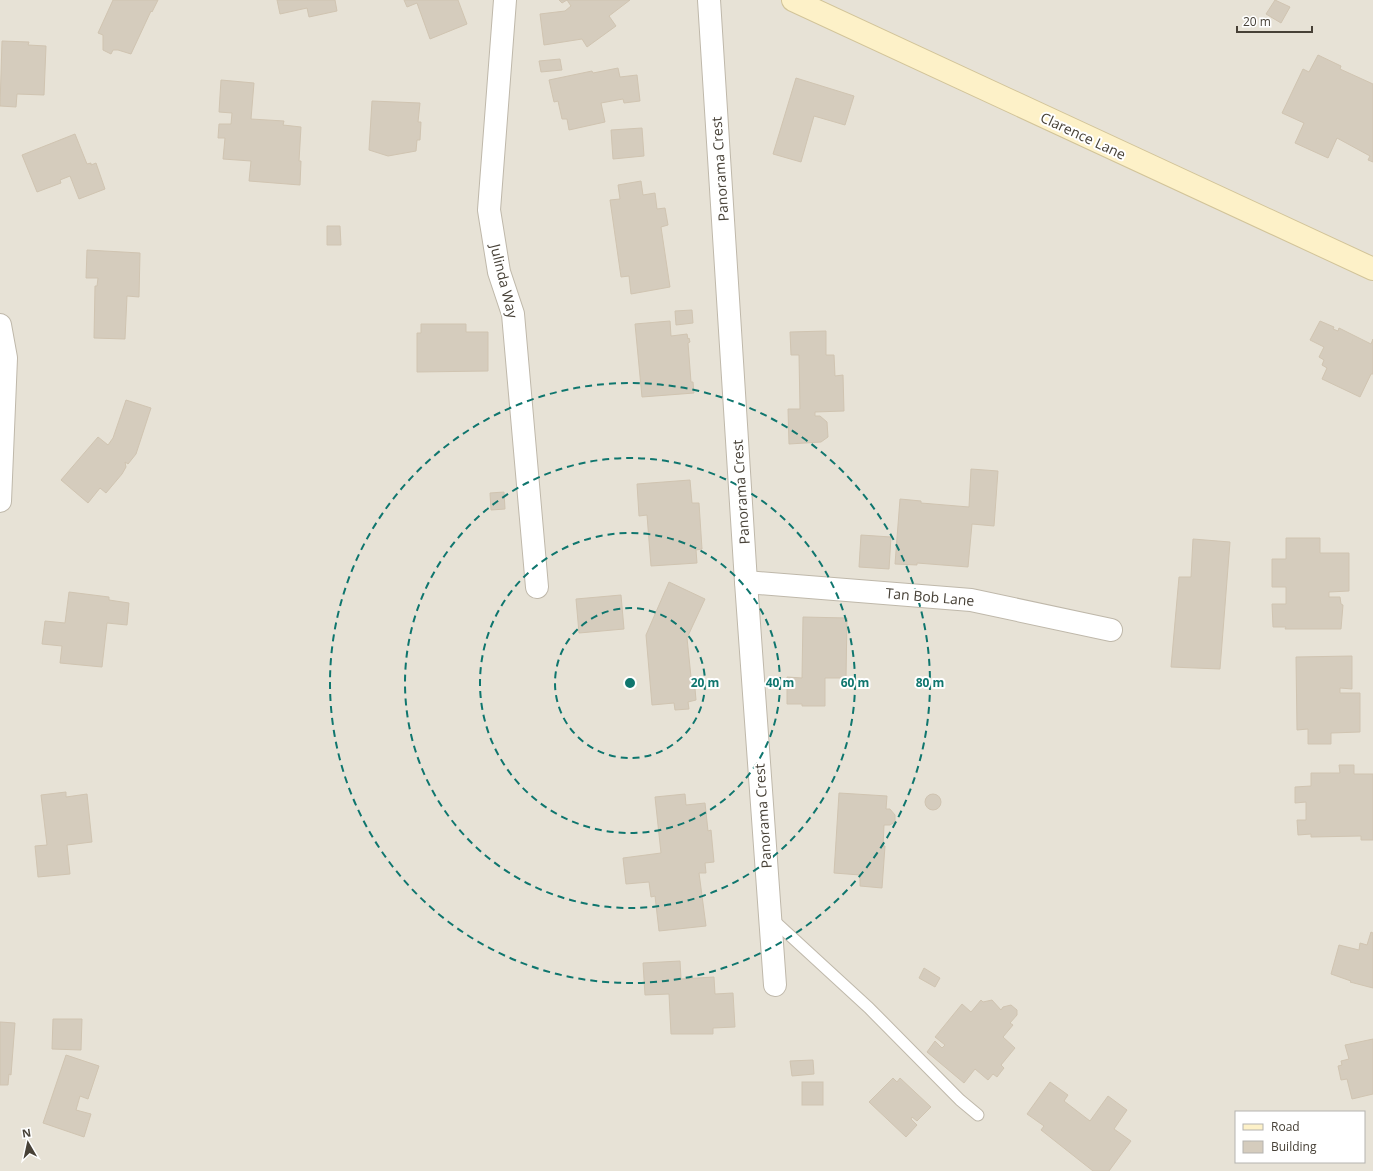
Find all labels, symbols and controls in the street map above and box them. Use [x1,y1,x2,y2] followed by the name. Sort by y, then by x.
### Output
[1237,8,1312,34] scale bar
[1243,13,1271,30] text: 20 m
[1037,107,1129,164] street label: Clarence Lane
[706,116,733,222] street label: Panorama Crest
[486,240,523,321] street label: Julinda Way
[727,439,754,545] street label: Panorama Crest
[885,583,975,610] street label: Tan Bob Lane
[691,674,719,691] text: 20 m
[766,674,794,691] text: 40 m
[841,674,869,691] text: 60 m
[916,674,944,691] text: 80 m
[623,676,637,690] centre of rings
[749,763,776,869] street label: Panorama Crest
[1235,1111,1365,1163] legend
[1271,1118,1300,1135] text: Road
[8,1123,48,1163] north arrow
[21,1125,32,1141] text: N
[1271,1138,1317,1155] text: Building

